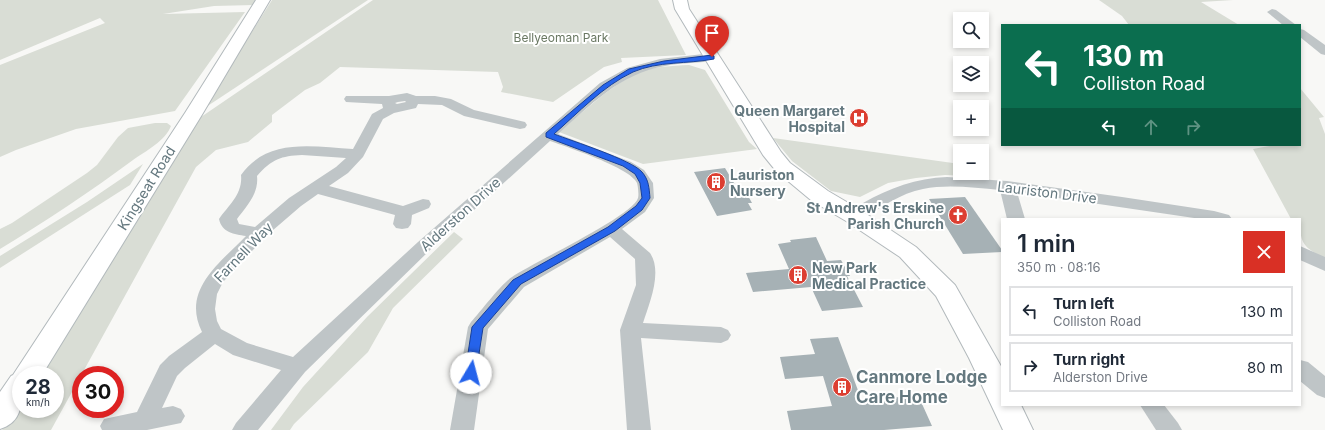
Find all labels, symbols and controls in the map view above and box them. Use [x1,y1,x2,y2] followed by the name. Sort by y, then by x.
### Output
[953,12,989,180] map controls
[953,12,989,48] button: search
[695,16,729,57] pin
[701,22,723,44] icon: arrive
[514,30,609,45] park label: Bellyeoman Park
[1083,39,1164,73] text: 130 m
[1017,40,1069,92] icon: left
[953,56,989,92] button: layers
[1083,73,1205,94] text: Colliston Road
[953,100,989,136] button: +
[734,102,845,135] place label: Queen Margaret Hospital
[848,107,870,129] hospital icon: Queen Margaret Hospital
[1098,116,1120,138] icon: left
[1140,116,1162,138] icon: ahead
[1182,116,1204,138] icon: right
[113,143,179,233] street label: Kingseat Road
[953,144,989,180] button: −
[730,166,795,199] place label: Lauriston Nursery
[705,171,727,193] building icon: Lauriston Nursery
[416,173,504,255] street label: Alderston Drive
[996,177,1098,207] street label: Lauriston Drive
[806,199,944,232] place label: St Andrew's Erskine Parish Church
[947,204,969,226] church icon: St Andrew's Erskine Parish Church
[210,218,276,286] street label: Farnell Way
[1017,229,1076,258] text: 1 min
[1243,231,1285,273] button: close
[812,259,926,292] place label: New Park Medical Practice
[1017,259,1101,275] text: 350 m · 08:16
[787,264,809,286] building icon: New Park Medical Practice
[1053,294,1114,313] text: Turn left
[1019,300,1041,322] icon: left
[1241,302,1283,321] text: 130 m
[1053,313,1141,329] text: Colliston Road
[1053,350,1125,369] text: Turn right
[450,352,492,394] position arrow
[1019,356,1041,378] icon: right
[1247,358,1283,377] text: 80 m
[72,366,124,418] speed limit sign: 30
[856,367,987,407] place label: Canmore Lodge Care Home
[1053,369,1148,385] text: Alderston Drive
[25,375,51,399] text: 28
[831,376,853,398] building icon: Canmore Lodge Care Home
[26,396,50,408] text: km/h

